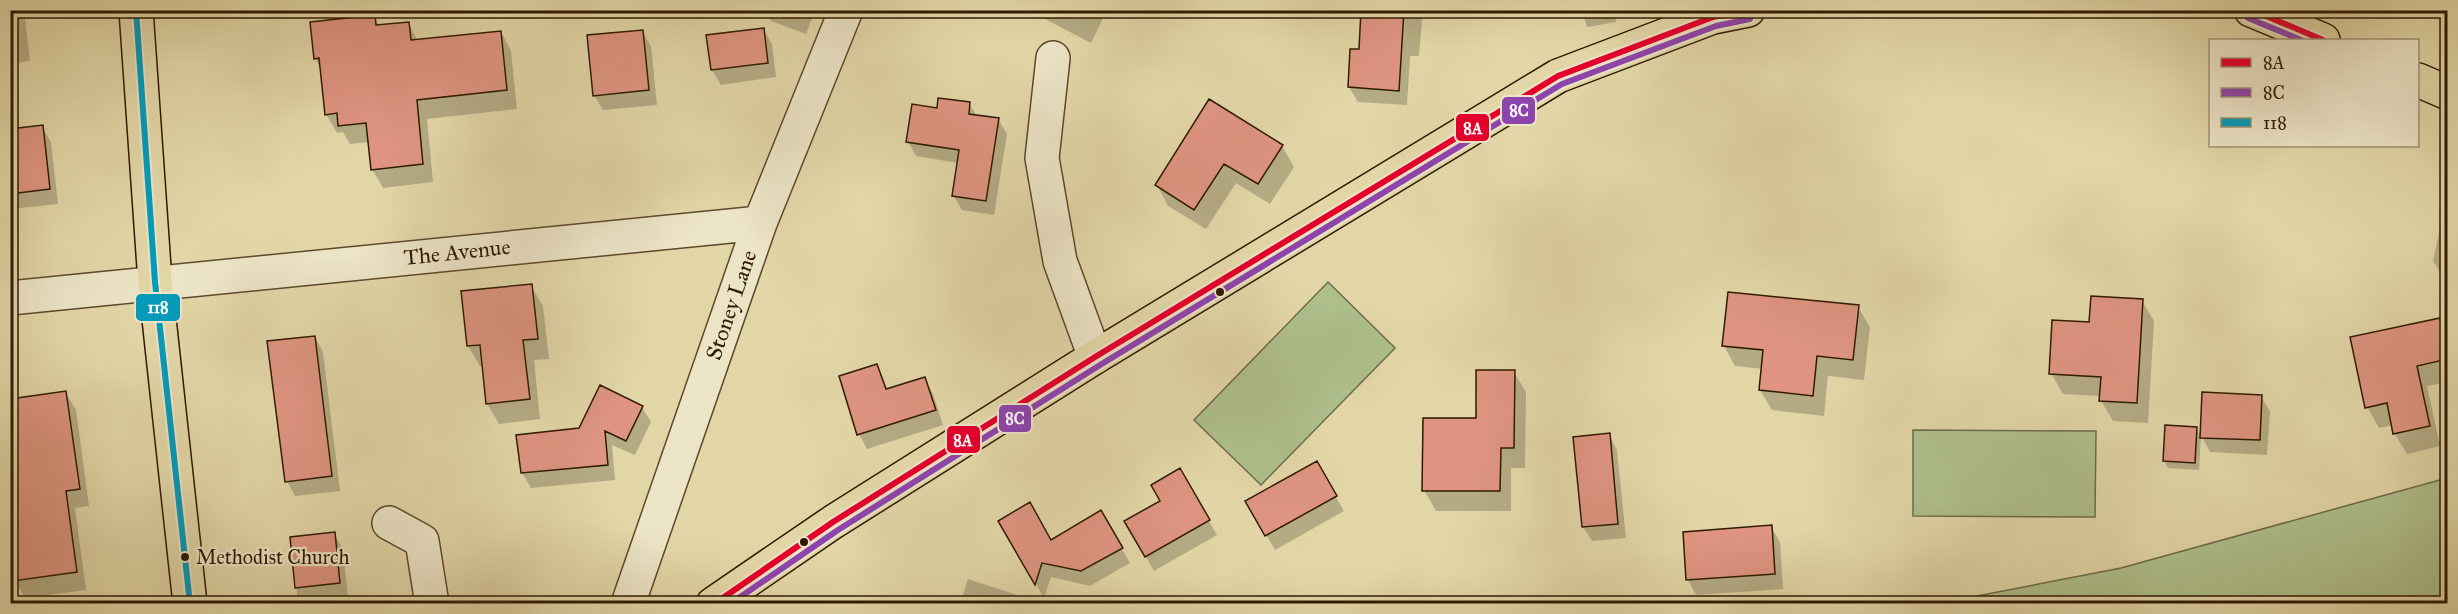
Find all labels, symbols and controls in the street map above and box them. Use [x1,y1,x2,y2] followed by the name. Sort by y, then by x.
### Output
[2209,39,2419,147] legend
[2263,52,2285,74] text: 8A
[2263,82,2285,104] text: 8C
[1501,96,1536,125] line badge: 8C
[1509,101,1529,120] text: 8C
[2263,112,2287,134] text: 118
[1455,113,1490,142] line badge: 8A
[1463,119,1483,138] text: 8A
[402,233,512,271] street label: The Avenue
[700,247,762,363] street label: Stoney Lane
[1214,286,1226,298] unlabelled marker
[135,293,181,322] line badge: 118
[147,298,169,317] text: 118
[998,404,1032,433] line badge: 8C
[1005,409,1025,428] text: 8C
[946,425,981,454] line badge: 8A
[953,431,973,450] text: 8A
[798,536,810,548] unlabelled marker
[196,545,350,569] place label: Methodist Church
[179,551,191,563] marker: Methodist Church

